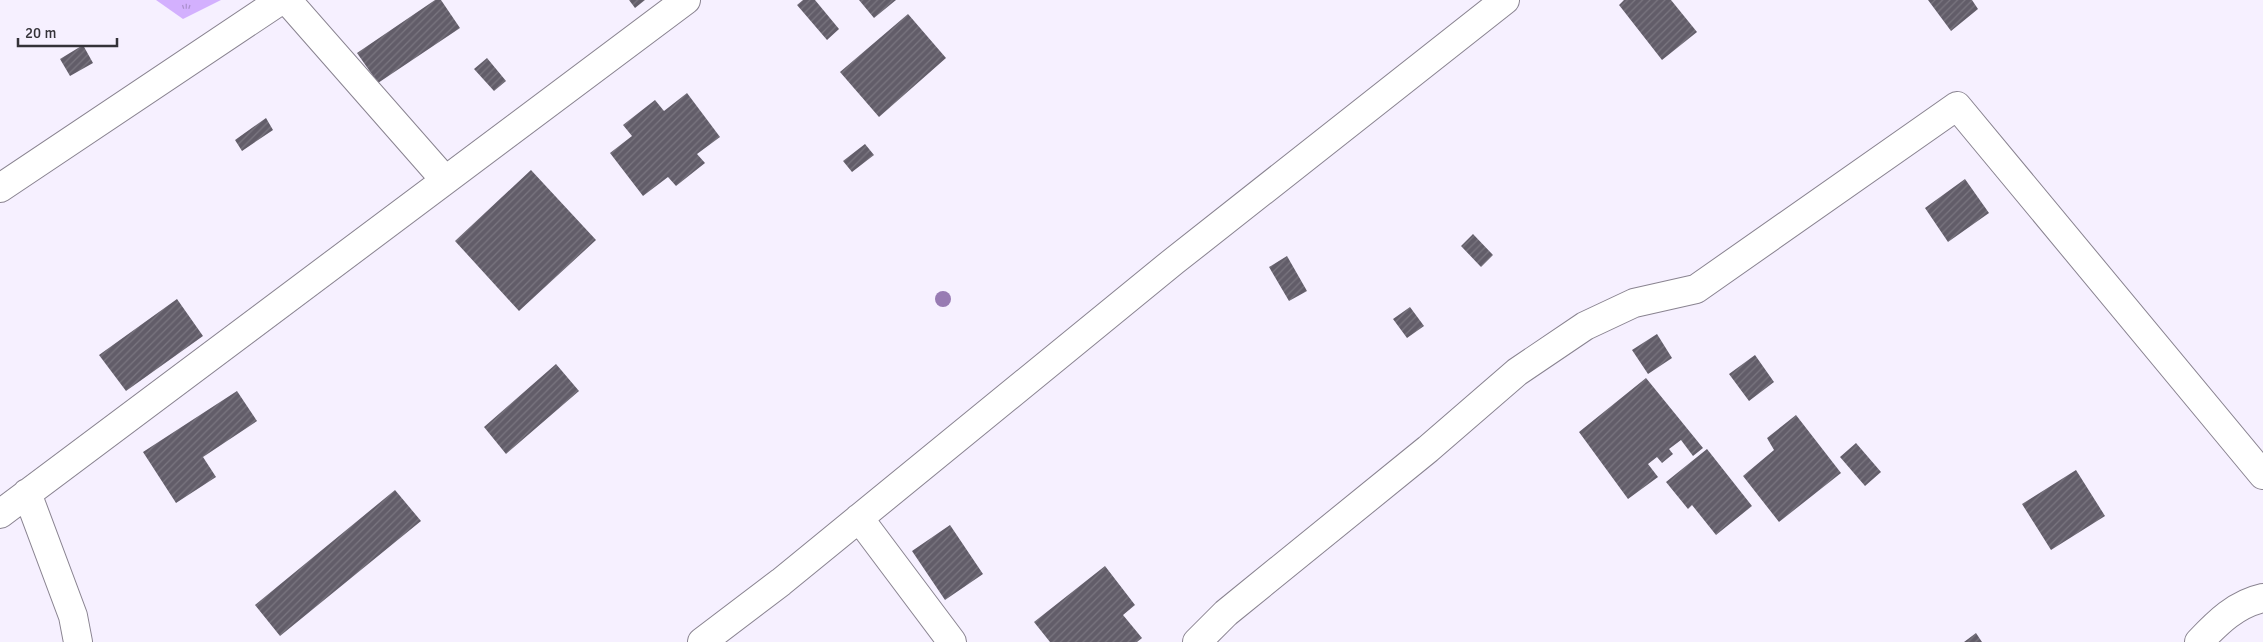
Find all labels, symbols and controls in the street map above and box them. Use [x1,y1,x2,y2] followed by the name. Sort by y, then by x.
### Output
[18,15,116,47] scale bar
[25,24,56,42] text: 20 m

